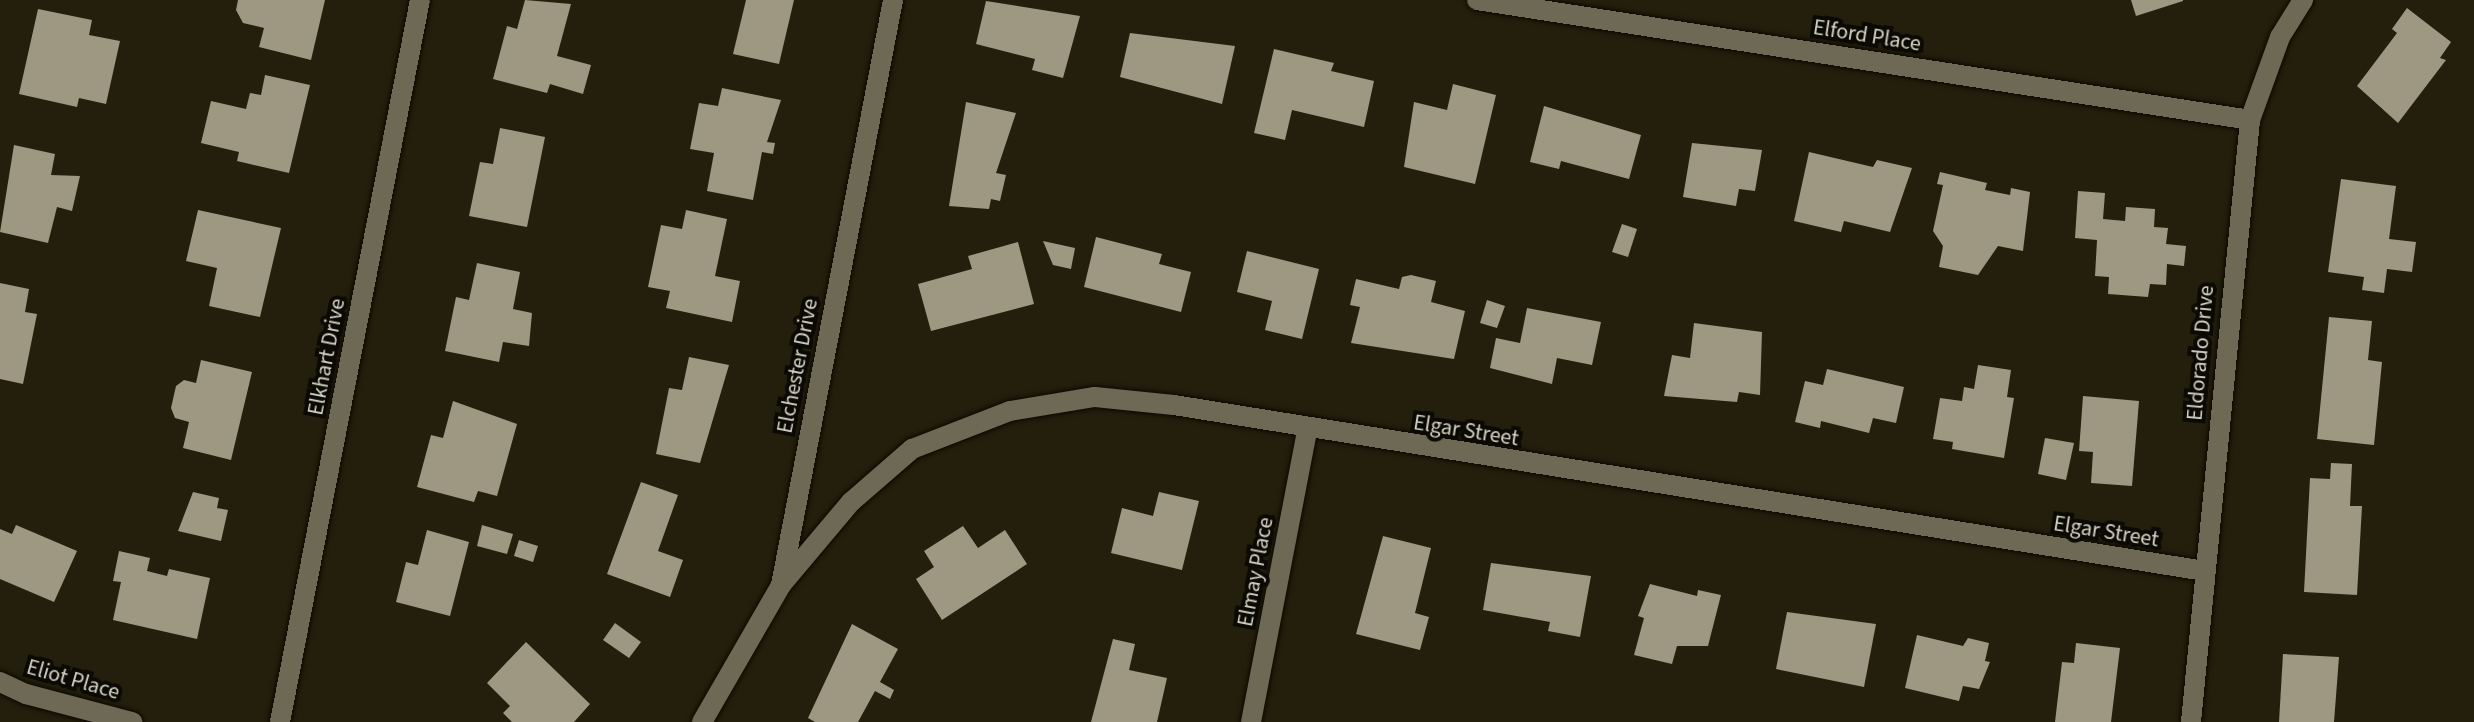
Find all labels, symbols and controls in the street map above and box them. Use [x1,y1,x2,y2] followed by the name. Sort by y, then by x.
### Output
[1811,14,1923,58] street label: Elford Place
[2182,284,2220,422] street label: Eldorado Drive
[303,296,351,418] street label: Elkhart Drive
[772,296,824,436] street label: Elchester Drive
[1412,410,1520,452] street label: Elgar Street
[2052,511,2160,553] street label: Elgar Street
[1232,515,1280,629] street label: Elmay Place
[23,654,123,706] street label: Eliot Place

